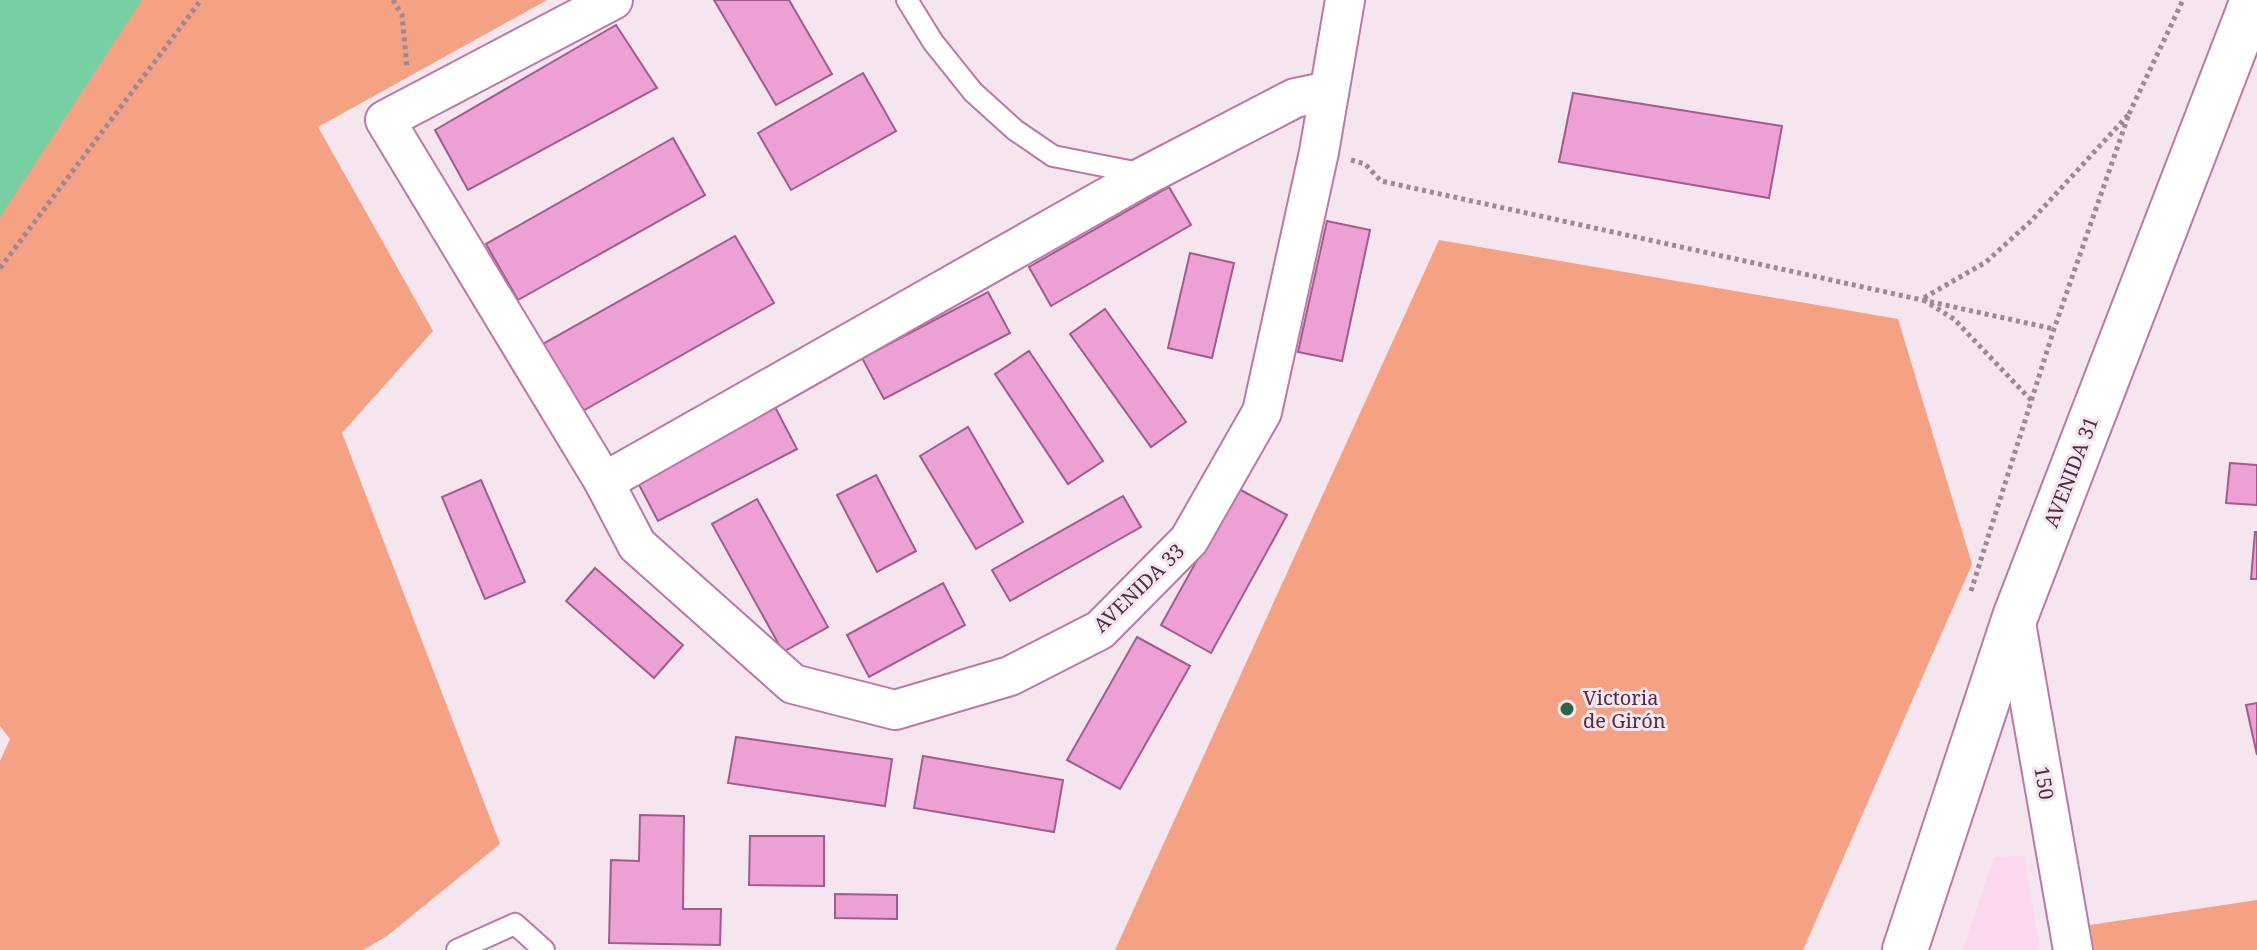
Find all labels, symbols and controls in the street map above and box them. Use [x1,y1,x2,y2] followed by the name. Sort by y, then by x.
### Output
[2037,412,2104,531] street label: AVENIDA 31
[1087,537,1190,638] street label: AVENIDA 33
[1583,684,1666,734] place label: Victoria de Girón
[1558,700,1576,718] marker: Victoria de Girón
[2028,764,2061,802] street label: 150

